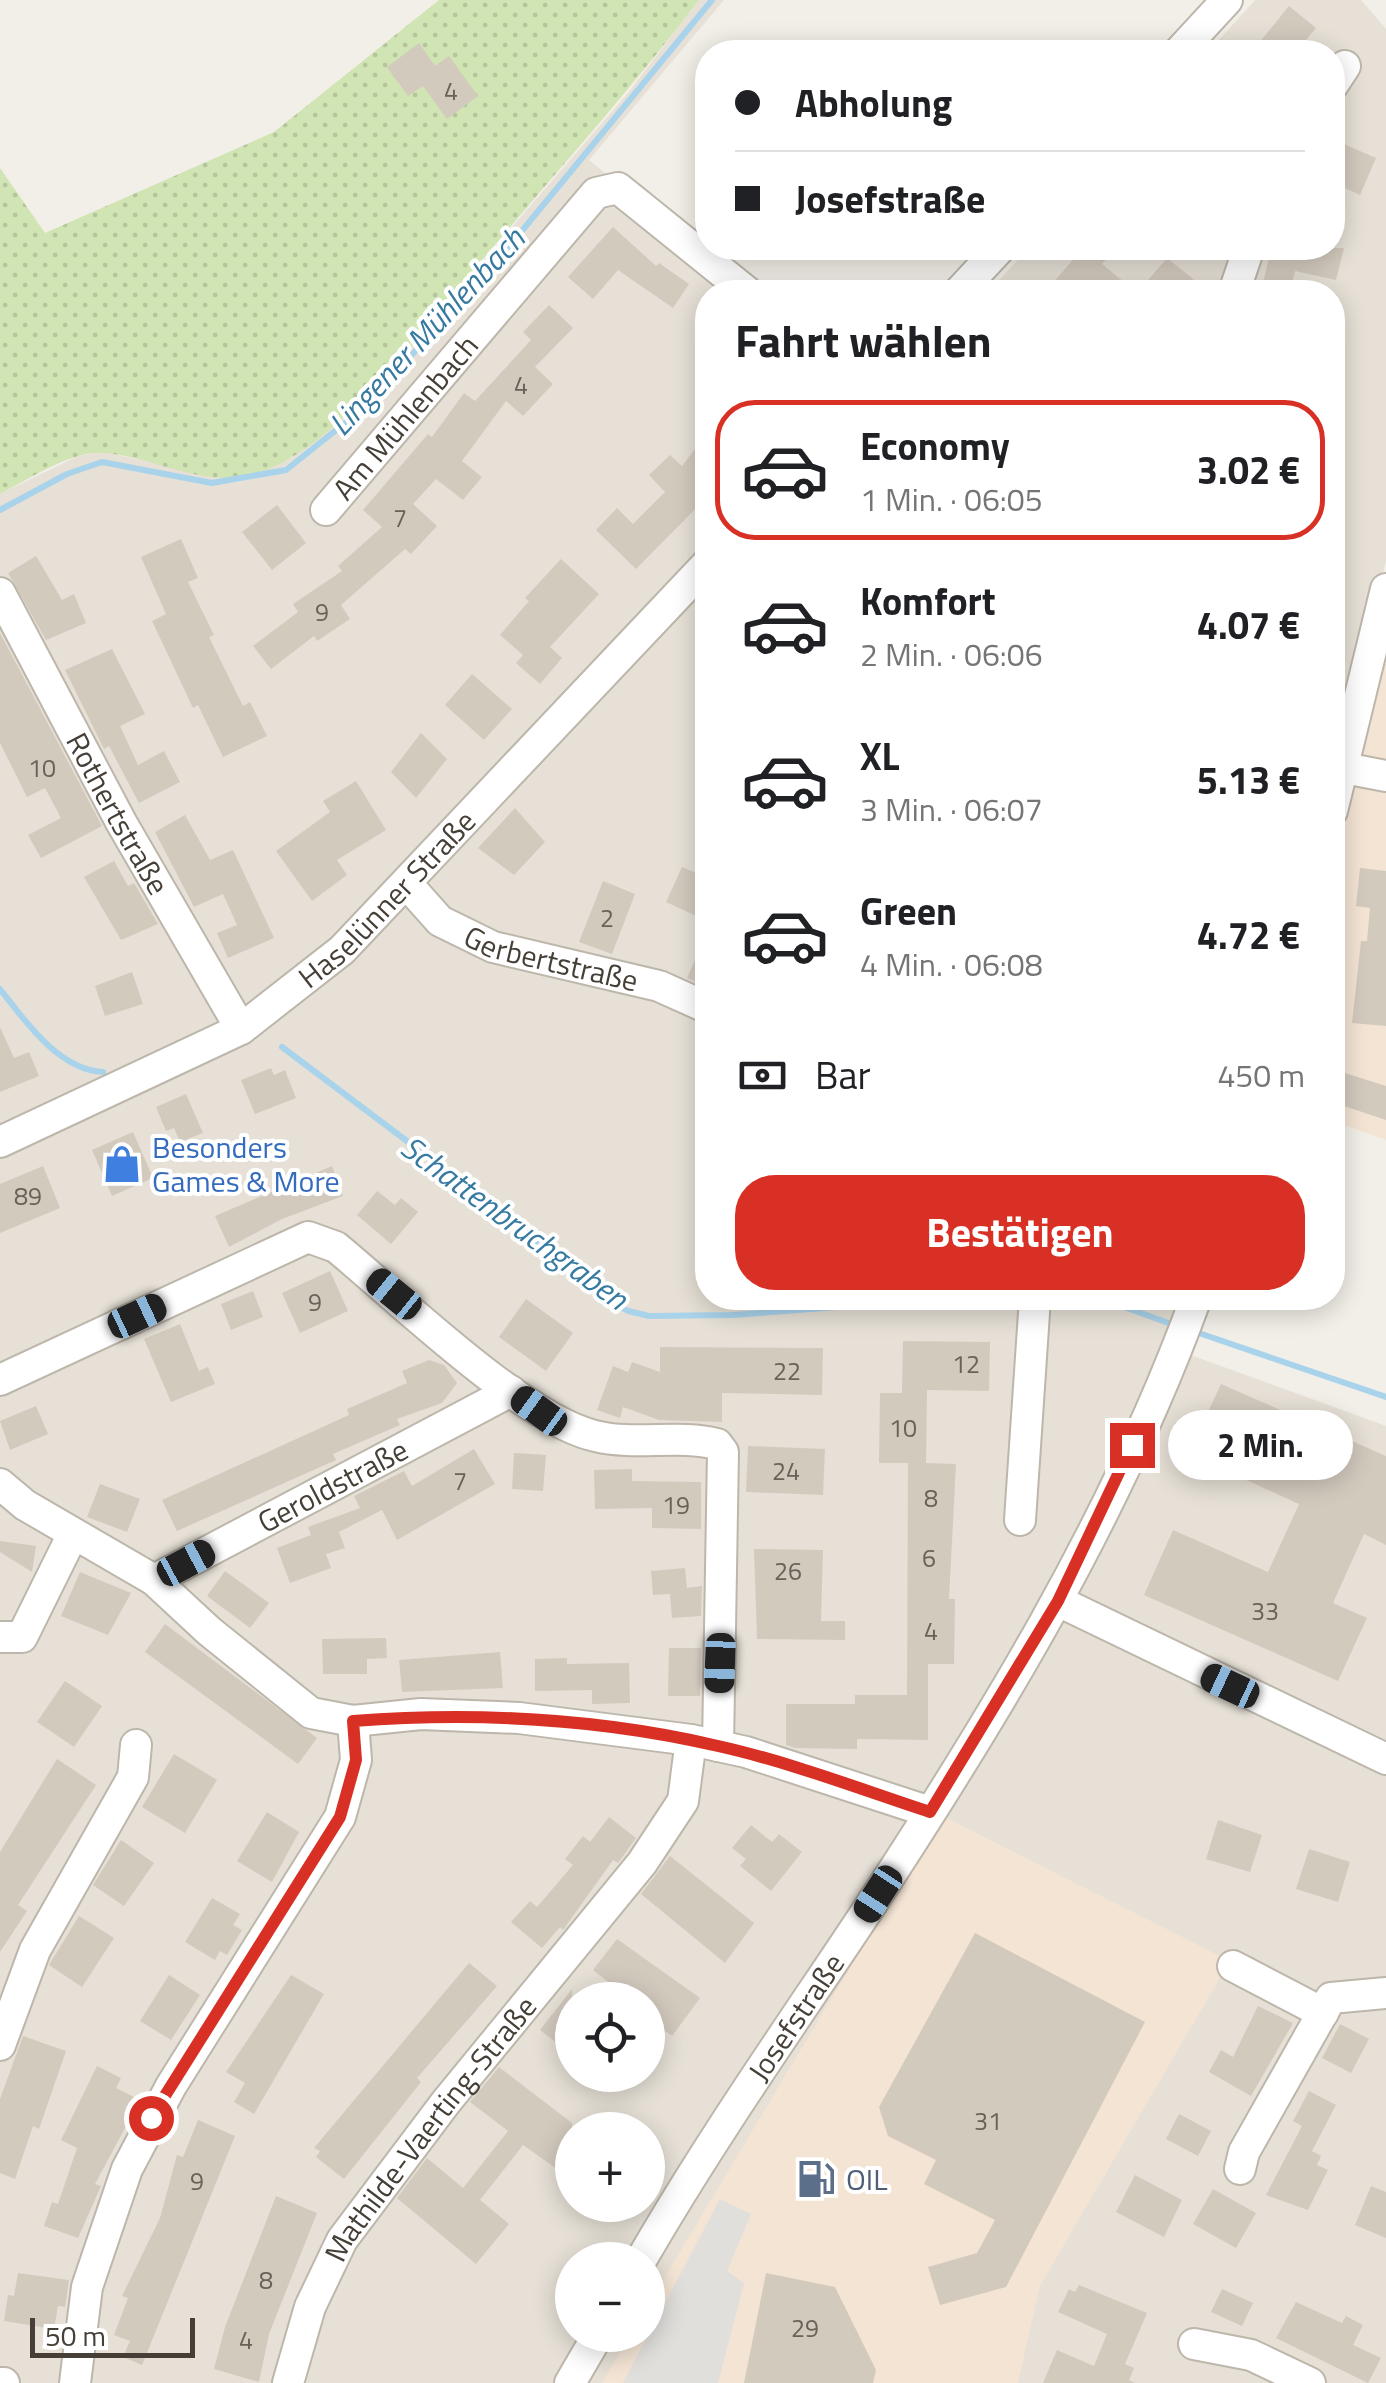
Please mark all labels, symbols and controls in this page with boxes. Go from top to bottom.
house number: 4 [444,72,458,110]
text: Abholung [795,74,952,132]
text: Josefstraße [795,170,985,228]
water label: Lingener Mühlenbach [317,215,536,446]
text: Fahrt wählen [735,306,992,374]
street label: Am Mühlenbach [321,324,489,510]
house number: 4 [514,366,528,404]
text: Economy [860,417,1010,475]
icon: car [740,425,830,515]
text: 3.02 € [1197,441,1300,499]
text: 1 Min. · 06:05 [860,475,1043,523]
house number: 7 [393,499,407,537]
text: Komfort [860,572,996,630]
icon: car [740,580,830,670]
house number: 9 [315,593,329,631]
text: 4.07 € [1197,596,1300,654]
text: 2 Min. · 06:06 [860,630,1043,678]
street label: Rothertstraße [55,724,181,903]
text: XL [860,727,900,785]
icon: car [740,735,830,825]
house number: 10 [28,749,56,787]
text: 5.13 € [1197,751,1300,809]
text: 3 Min. · 06:07 [860,785,1043,833]
street label: Haselünner Straße [288,799,486,999]
text: Green [860,882,957,940]
icon: car [740,890,830,980]
house number: 2 [600,899,614,937]
text: 4.72 € [1197,906,1300,964]
street label: Gerbertstraße [456,913,643,1003]
text: 4 Min. · 06:08 [860,940,1043,988]
text: Bar [815,1046,871,1104]
icon: cash [735,1048,790,1103]
text: 450 m [1217,1051,1305,1099]
water label: Schattenbruchgraben [392,1123,639,1321]
place label: Besonders Games & More [152,1124,340,1204]
shop icon: Besonders Games & More [101,1143,143,1185]
button: Bestätigen [735,1175,1305,1290]
house number: 89 [14,1177,42,1215]
car [361,1263,427,1325]
house number: 9 [308,1283,322,1321]
car [103,1290,171,1342]
house number: 12 [952,1345,980,1383]
house number: 22 [773,1352,801,1390]
car [506,1381,572,1441]
house number: 10 [889,1409,917,1447]
callout: 2 Min. [1167,1410,1352,1480]
text: 2 Min. [1217,1421,1304,1469]
route end [1110,1423,1155,1468]
street label: Geroldstraße [249,1427,416,1544]
house number: 24 [772,1452,800,1490]
house number: 7 [453,1462,467,1500]
house number: 8 [924,1479,938,1517]
house number: 19 [662,1486,690,1524]
car [152,1536,220,1590]
house number: 6 [922,1539,936,1577]
house number: 26 [774,1552,802,1590]
house number: 33 [1251,1592,1279,1630]
house number: 4 [924,1612,938,1650]
car [704,1632,736,1694]
car [1196,1660,1264,1712]
car [849,1861,907,1927]
street label: Josefstraße [736,1944,856,2090]
map controls [555,1982,665,2352]
button: locate [555,1982,665,2092]
street label: Mathilde-Vaerting-Straße [312,1986,547,2269]
route start [129,2096,174,2141]
house number: 31 [974,2102,1002,2140]
button: + [555,2112,665,2222]
place label: OIL [846,2156,888,2202]
fuel station icon: OIL [795,2158,837,2200]
house number: 9 [190,2162,204,2200]
button: − [555,2242,665,2352]
house number: 8 [259,2261,273,2299]
house number: 29 [791,2309,819,2347]
scale bar [30,2313,195,2358]
text: 50 m [45,2314,106,2357]
house number: 4 [239,2321,253,2359]

